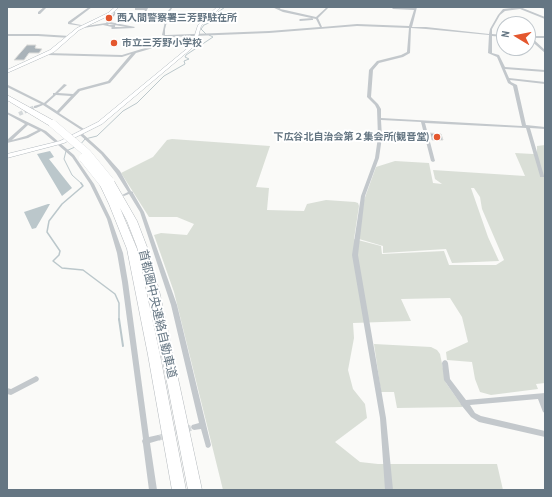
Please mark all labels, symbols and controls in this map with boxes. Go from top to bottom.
place label: 西入間警察署三芳野駐在所 [117,12,237,24]
marker: 西入間警察署三芳野駐在所 [104,13,114,23]
north arrow [496,16,536,56]
text: N [498,30,513,39]
place label: 市立三芳野小学校 [122,37,202,49]
marker: 市立三芳野小学校 [109,38,119,48]
place label: 下広谷北自治会第２集会所(観音堂) [274,131,429,143]
marker: 下広谷北自治会第２集会所(観音堂) [432,132,442,142]
street label: 首都圏中央連絡自動車道 [135,248,179,380]

